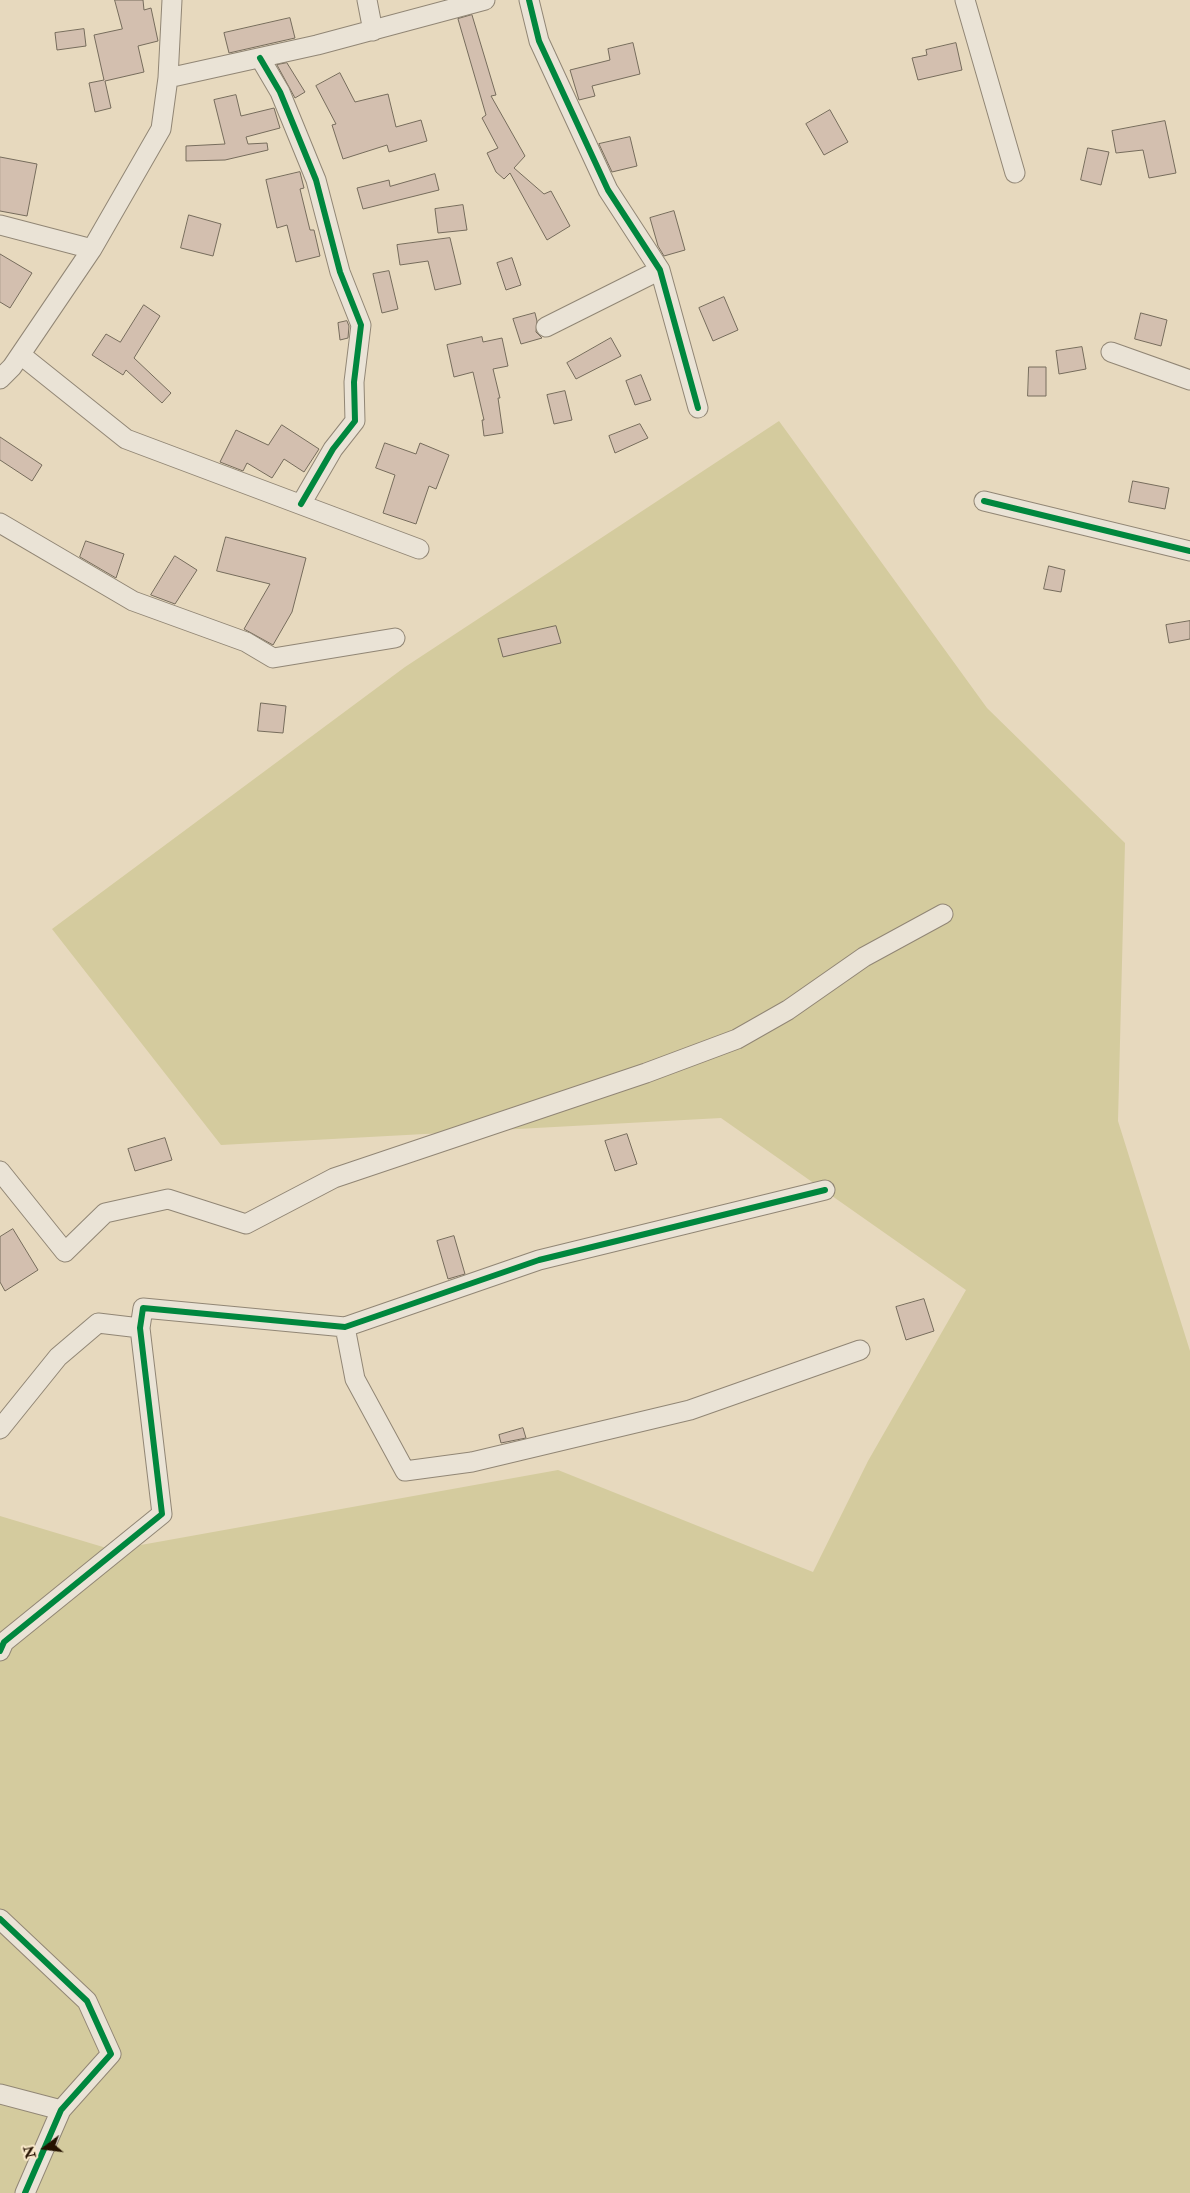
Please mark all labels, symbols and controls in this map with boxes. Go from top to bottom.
north arrow [20,2123,70,2173]
text: N [20,2144,40,2160]

